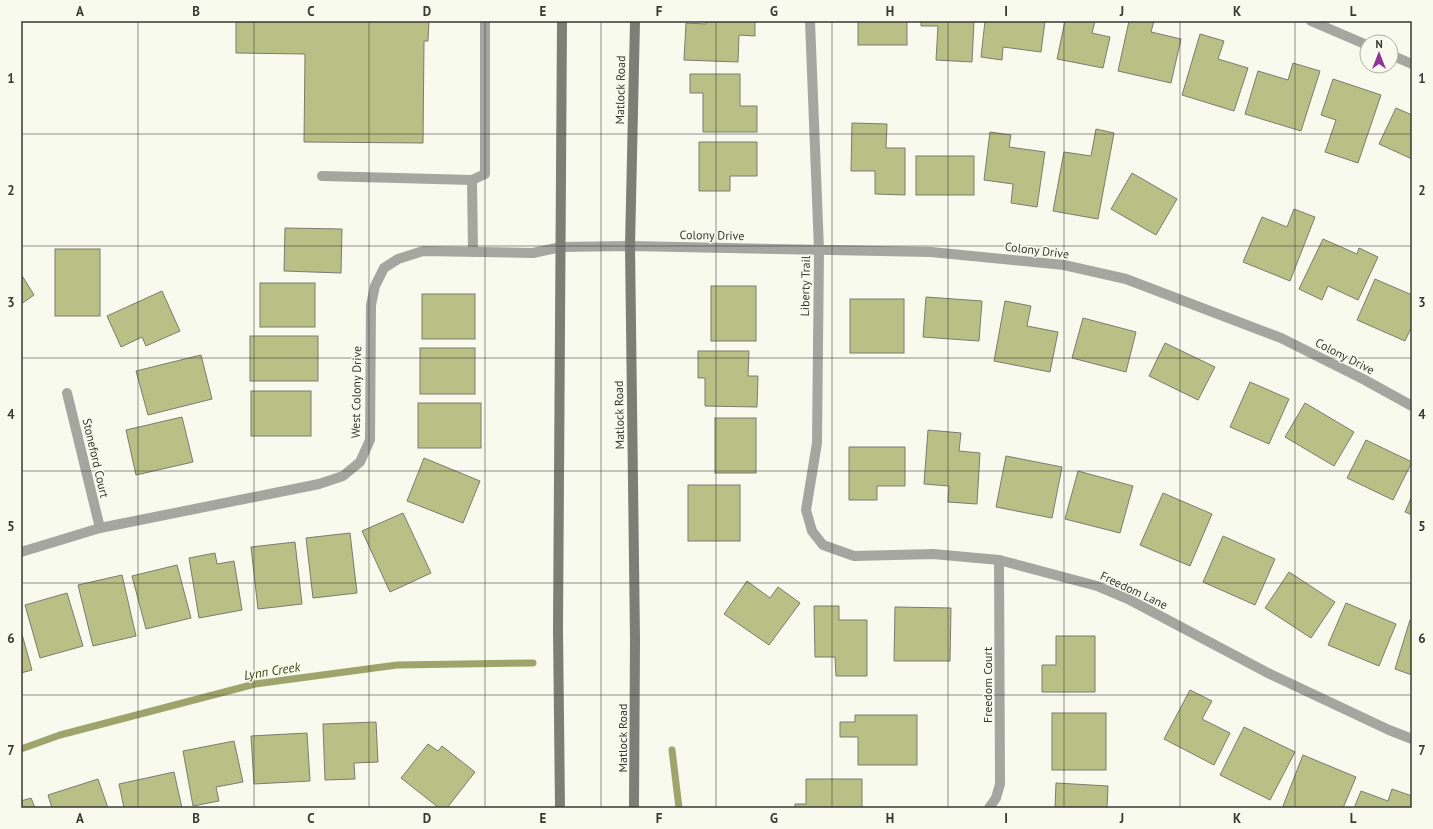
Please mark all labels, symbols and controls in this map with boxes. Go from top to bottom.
text: A [76,3,84,20]
text: B [192,3,200,20]
text: C [307,3,315,20]
text: D [423,3,431,20]
text: E [540,3,547,20]
text: F [656,3,663,20]
text: G [770,3,778,20]
text: H [886,3,894,20]
text: I [1004,3,1008,20]
text: J [1119,3,1124,20]
text: K [1233,3,1241,20]
text: L [1350,3,1357,20]
north arrow [1359,34,1399,74]
text: N [1375,37,1383,51]
street label: Matlock Road [612,55,628,125]
text: 1 [7,70,15,87]
text: 1 [1418,70,1426,87]
text: 2 [7,182,15,199]
text: 2 [1418,182,1426,199]
street label: Colony Drive [680,227,744,243]
street label: Colony Drive [1004,239,1070,261]
street label: Liberty Trail [797,255,813,316]
text: 3 [7,294,15,311]
text: 3 [1418,294,1426,311]
street label: Colony Drive [1313,335,1377,377]
street label: West Colony Drive [348,346,364,438]
street label: Matlock Road [611,380,627,450]
text: 4 [7,406,15,423]
text: 4 [1418,406,1426,423]
street label: Stoneford Court [80,417,112,499]
text: 5 [7,518,15,535]
text: 5 [1418,518,1426,535]
street label: Freedom Lane [1098,568,1170,612]
text: 6 [7,630,15,647]
text: 6 [1418,630,1426,647]
street label: Freedom Court [980,647,995,723]
water label: Lynn Creek [243,658,302,684]
street label: Matlock Road [615,704,630,772]
text: 7 [7,742,15,759]
text: 7 [1418,742,1426,759]
text: A [76,810,84,827]
text: B [192,810,200,827]
text: C [307,810,315,827]
text: D [423,810,431,827]
text: E [540,810,547,827]
text: F [656,810,663,827]
text: G [770,810,778,827]
text: H [886,810,894,827]
text: I [1004,810,1008,827]
text: J [1119,810,1124,827]
text: K [1233,810,1241,827]
text: L [1350,810,1357,827]

